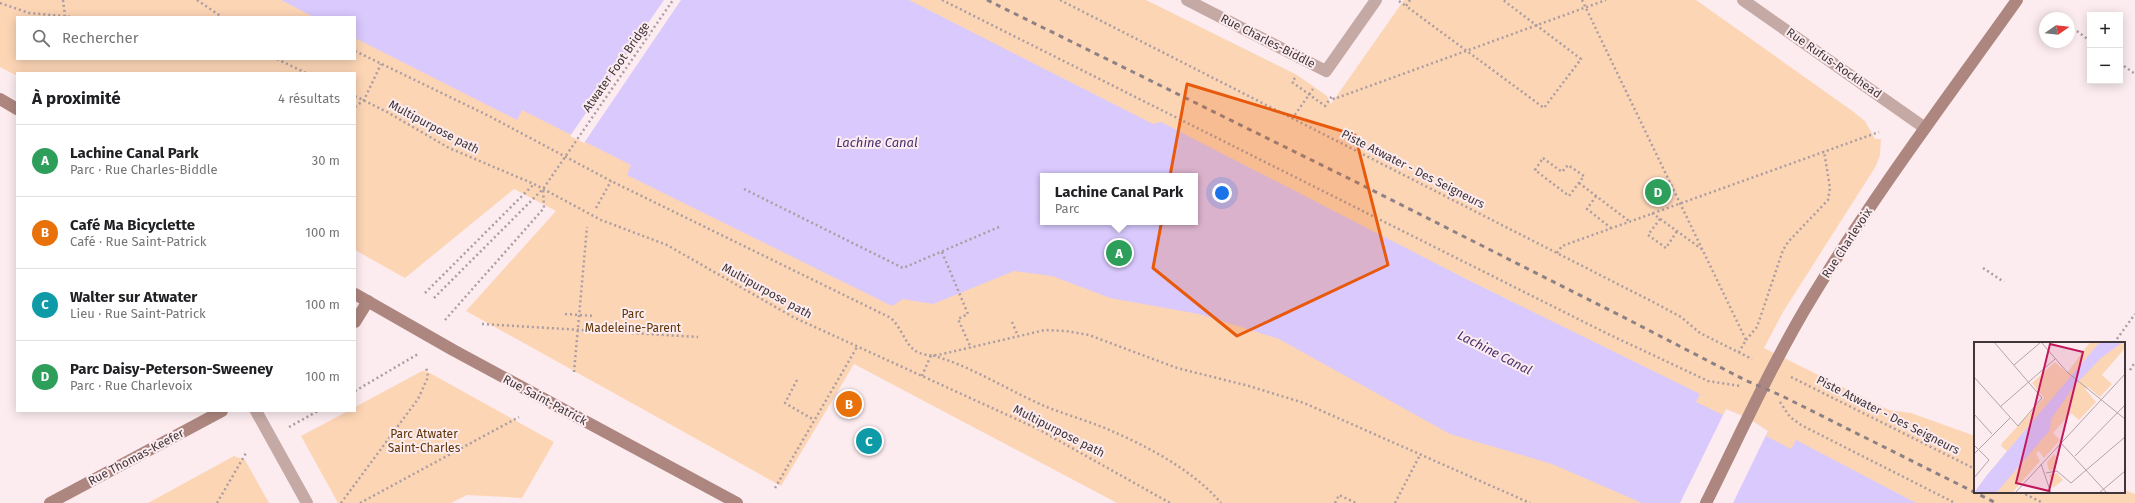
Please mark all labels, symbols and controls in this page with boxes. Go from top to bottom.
street label: Rue Charles-Biddle [1218,11,1318,71]
north arrow [2039,12,2075,48]
map controls [2087,12,2123,84]
button: + [2087,12,2123,48]
search box [16,16,356,60]
street label: Atwater Foot Bridge [580,19,652,115]
street label: Rue Rufus-Rockhead [1784,25,1884,101]
icon: search [30,27,52,49]
text: Rechercher [62,29,138,47]
button: − [2087,48,2123,84]
text: À proximité [32,88,121,109]
text: 4 résultats [278,91,340,106]
street label: Multipurpose path [386,97,482,157]
street label: Piste Atwater - Des Seigneurs [1339,127,1487,211]
water label: Lachine Canal [836,135,918,150]
text: Lachine Canal Park [70,144,199,162]
text: A [41,153,49,168]
text: 30 m [312,153,340,168]
text: Parc · Rue Charles-Biddle [70,162,218,177]
popup [1040,173,1198,225]
pin: D [1645,177,1671,207]
text: Lachine Canal Park [1055,183,1183,201]
your location [1212,183,1232,203]
text: Parc [1055,201,1080,216]
street label: Rue Charlevoix [1819,205,1875,281]
text: Café Ma Bicyclette [70,216,195,234]
text: B [41,225,49,240]
text: 100 m [305,225,340,240]
text: Café · Rue Saint-Patrick [70,234,207,249]
pin: A [1106,238,1132,268]
street label: Multipurpose path [720,260,814,322]
text: Walter sur Atwater [70,288,197,306]
text: C [41,297,49,312]
text: 100 m [305,297,340,312]
text: Lieu · Rue Saint-Patrick [70,306,206,321]
park label: Parc Madeleine-Parent [585,307,682,335]
water label: Lachine Canal [1455,327,1535,378]
inset map [1974,342,2125,493]
text: Parc Daisy-Peterson-Sweeney [70,360,273,378]
text: D [41,369,49,384]
text: 100 m [305,369,340,384]
street label: Rue Saint-Patrick [501,372,590,428]
street label: Piste Atwater - Des Seigneurs [1814,373,1962,457]
text: Parc · Rue Charlevoix [70,378,192,393]
pin: B [836,389,862,419]
street label: Multipurpose path [1011,402,1107,460]
street label: Rue Thomas-Keefer [86,426,187,488]
pin: C [856,426,882,456]
park label: Parc Atwater Saint-Charles [388,427,461,455]

